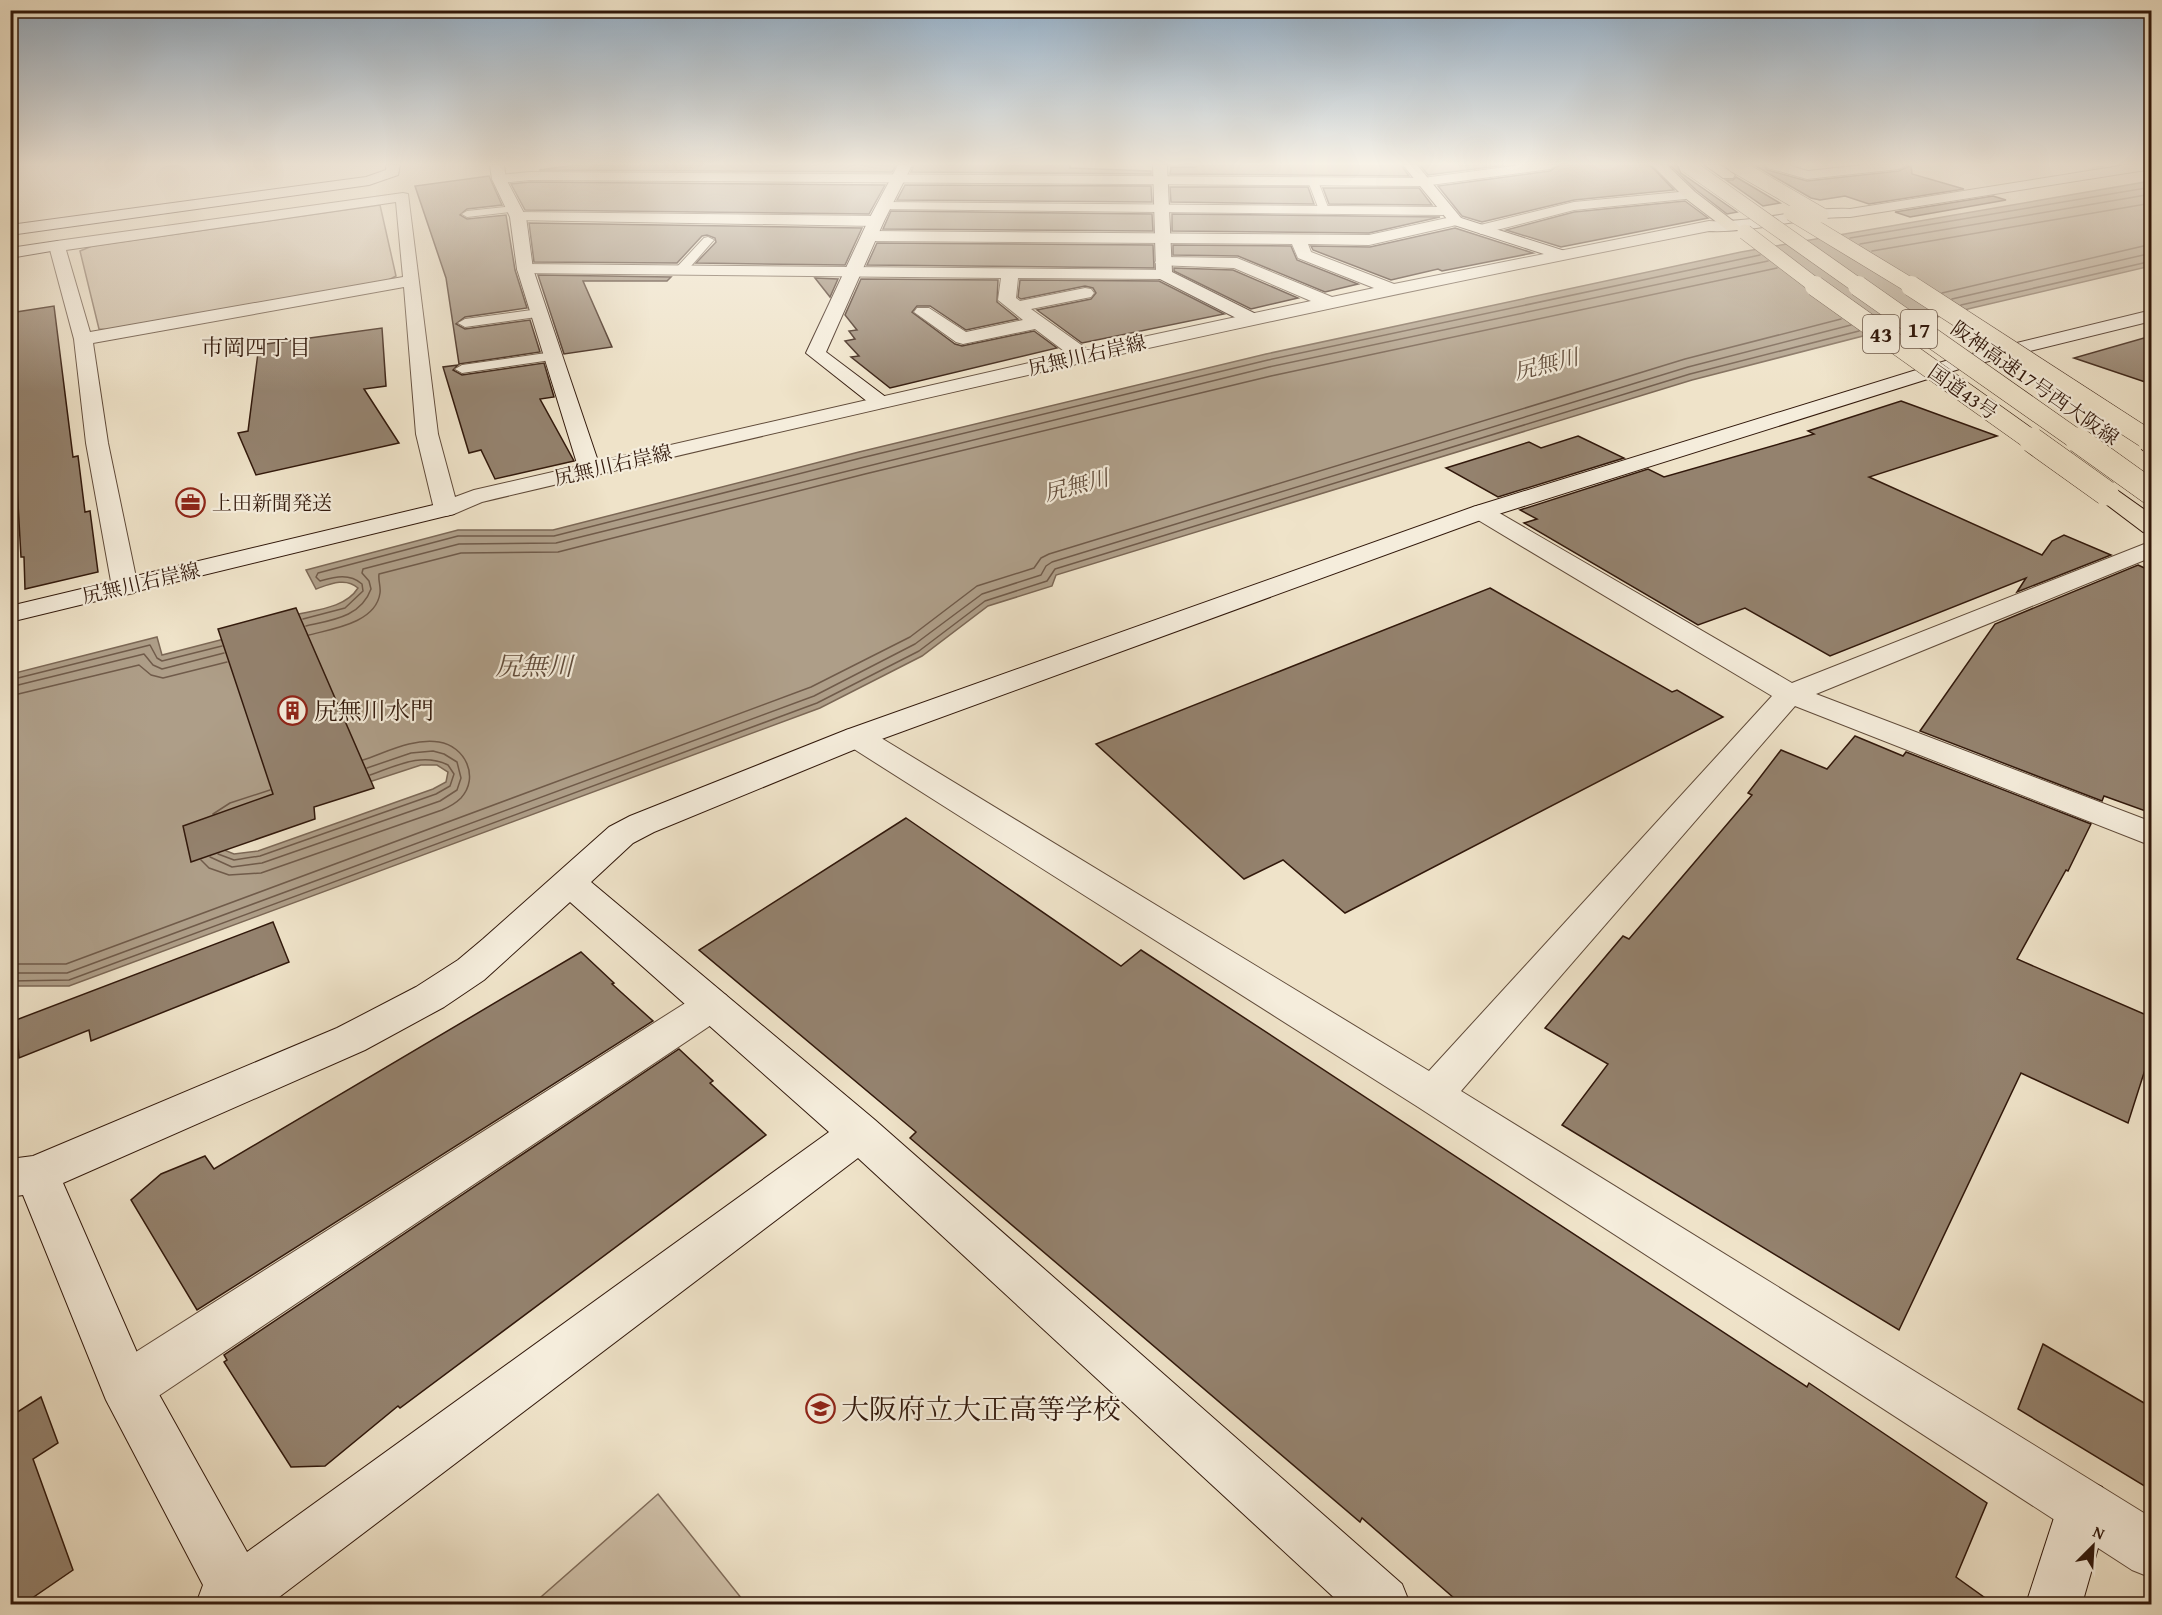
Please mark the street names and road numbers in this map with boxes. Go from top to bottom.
road number: 17 [1901,310,1937,348]
street label: 阪神高速17号西大阪線 [1945,314,2125,452]
road number: 43 [1863,315,1899,353]
street label: 尻無川右岸線 [1025,327,1149,382]
street label: 国道43号 [1923,357,2004,426]
street label: 尻無川右岸線 [551,437,675,492]
street label: 尻無川右岸線 [79,555,203,610]

